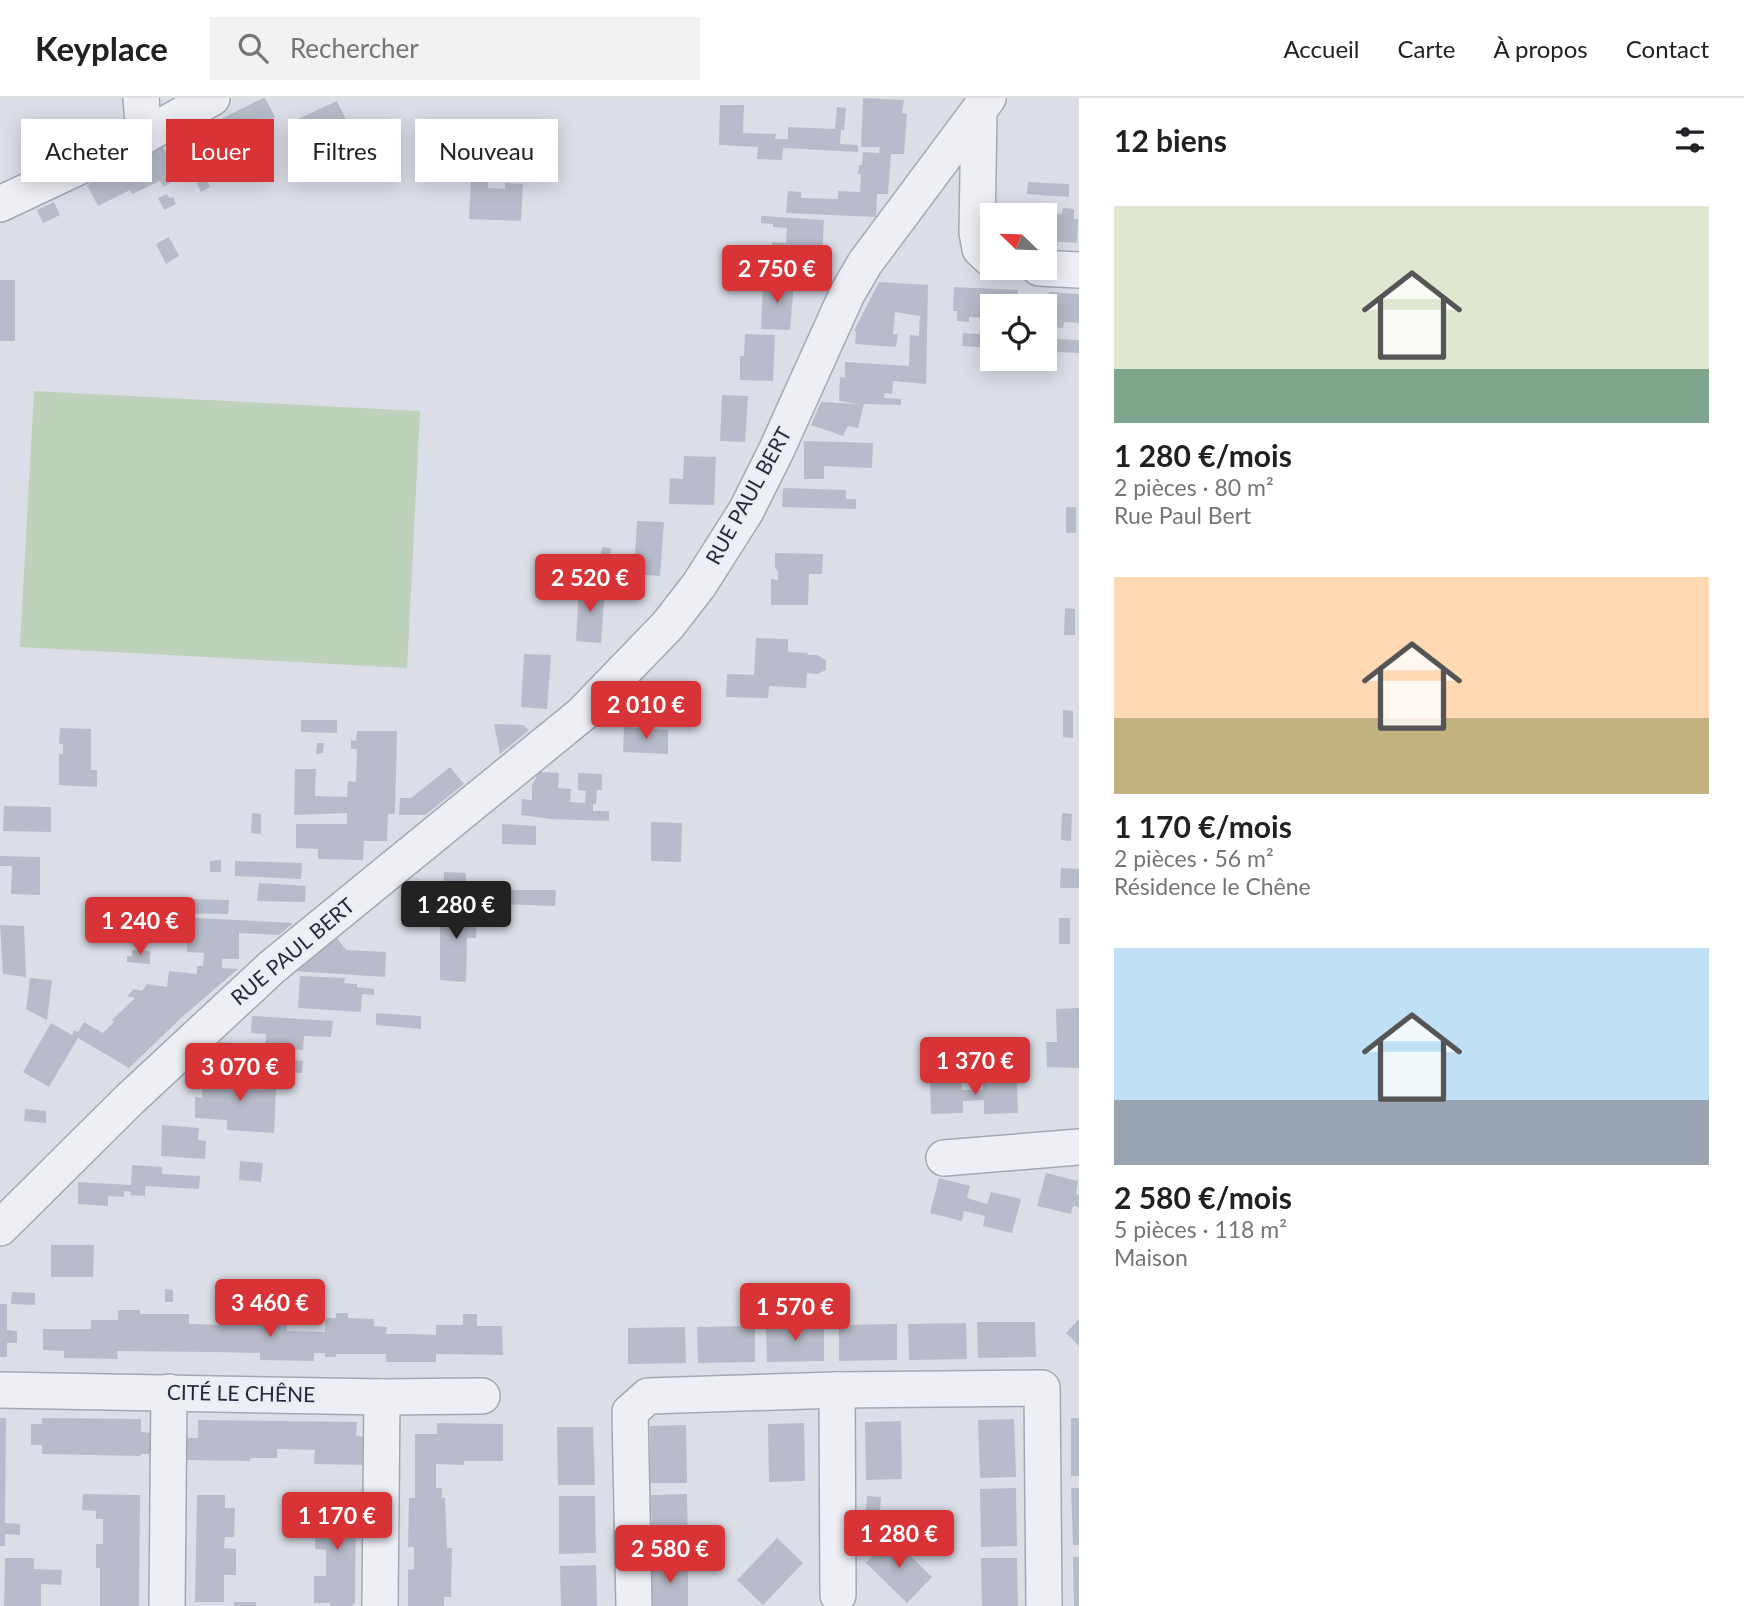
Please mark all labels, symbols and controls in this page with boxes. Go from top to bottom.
search box [210,17,700,80]
text: Keyplace [35,28,168,68]
icon: search [234,29,272,67]
text: Rechercher [290,32,419,64]
text: Accueil [1283,34,1359,63]
text: Carte [1397,34,1455,63]
text: À propos [1493,34,1588,63]
text: Contact [1626,34,1709,63]
chip: Acheter [21,119,152,182]
chip: Louer [166,119,274,182]
chip: Filtres [288,119,401,182]
chip: Nouveau [415,119,558,182]
icon: filters [1671,121,1709,159]
text: 12 biens [1114,122,1227,158]
north arrow [980,203,1057,280]
map controls [980,203,1057,371]
pin: 2 750 € [712,246,842,305]
icon: home [1349,252,1475,378]
text: 2 750 € [738,254,816,282]
button: locate [980,294,1057,371]
street label: RUE PAUL BERT [700,422,796,568]
text: 1 280 €/mois [1114,437,1292,473]
text: 2 pièces · 80 m² [1114,473,1274,501]
text: Rue Paul Bert [1114,501,1251,529]
pin: 2 520 € [525,554,655,614]
text: 2 520 € [551,563,629,591]
icon: home [1349,623,1475,749]
pin: 2 010 € [581,682,711,741]
text: 2 010 € [607,690,685,718]
text: 1 170 €/mois [1114,808,1292,844]
text: 2 pièces · 56 m² [1114,844,1274,872]
text: Résidence le Chêne [1114,872,1311,900]
pin: 1 280 € [391,882,521,941]
text: 1 280 € [417,890,495,918]
street label: RUE PAUL BERT [225,892,359,1010]
pin: 1 240 € [75,898,205,957]
text: 1 240 € [101,906,179,934]
icon: home [1349,994,1475,1120]
pin: 1 370 € [910,1038,1040,1097]
pin: 3 070 € [175,1044,305,1103]
text: 1 370 € [936,1046,1014,1074]
text: 3 070 € [201,1052,279,1080]
text: 2 580 €/mois [1114,1179,1292,1215]
text: 5 pièces · 118 m² [1114,1215,1287,1243]
text: Maison [1114,1243,1188,1271]
pin: 3 460 € [205,1280,335,1339]
pin: 1 570 € [730,1284,860,1343]
text: 3 460 € [231,1288,309,1316]
text: 1 570 € [756,1292,834,1320]
street label: CITÉ LE CHÊNE [167,1379,315,1406]
pin: 1 170 € [272,1492,402,1552]
text: 1 170 € [298,1501,376,1529]
pin: 1 280 € [834,1510,964,1570]
text: 1 280 € [860,1519,938,1547]
pin: 2 580 € [605,1526,735,1585]
text: 2 580 € [631,1534,709,1562]

